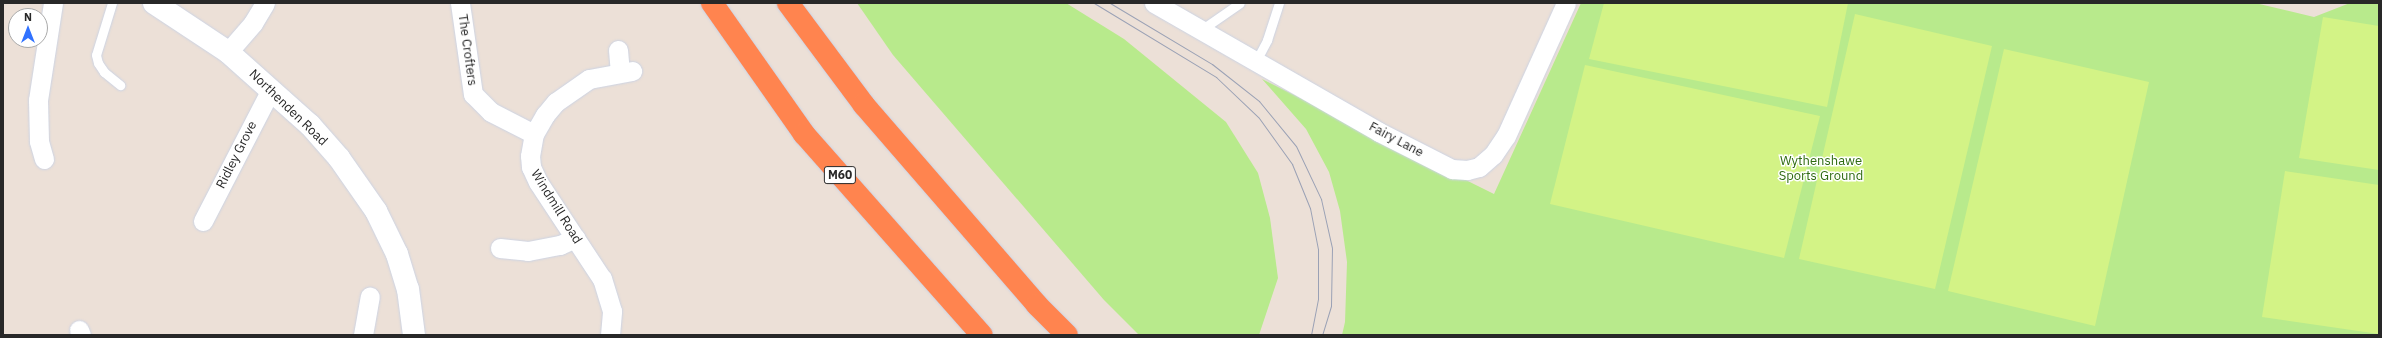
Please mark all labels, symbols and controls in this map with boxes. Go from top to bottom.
north arrow [8,8,48,48]
text: N [24,10,32,24]
street label: The Crofters [454,13,480,87]
street label: Northenden Road [246,67,330,149]
street label: Ridley Grove [213,119,261,191]
street label: Fairy Lane [1366,119,1426,161]
park label: Wythenshawe Sports Ground [1779,154,1863,185]
road number: M60 [823,165,857,185]
street label: Windmill Road [527,167,585,247]

